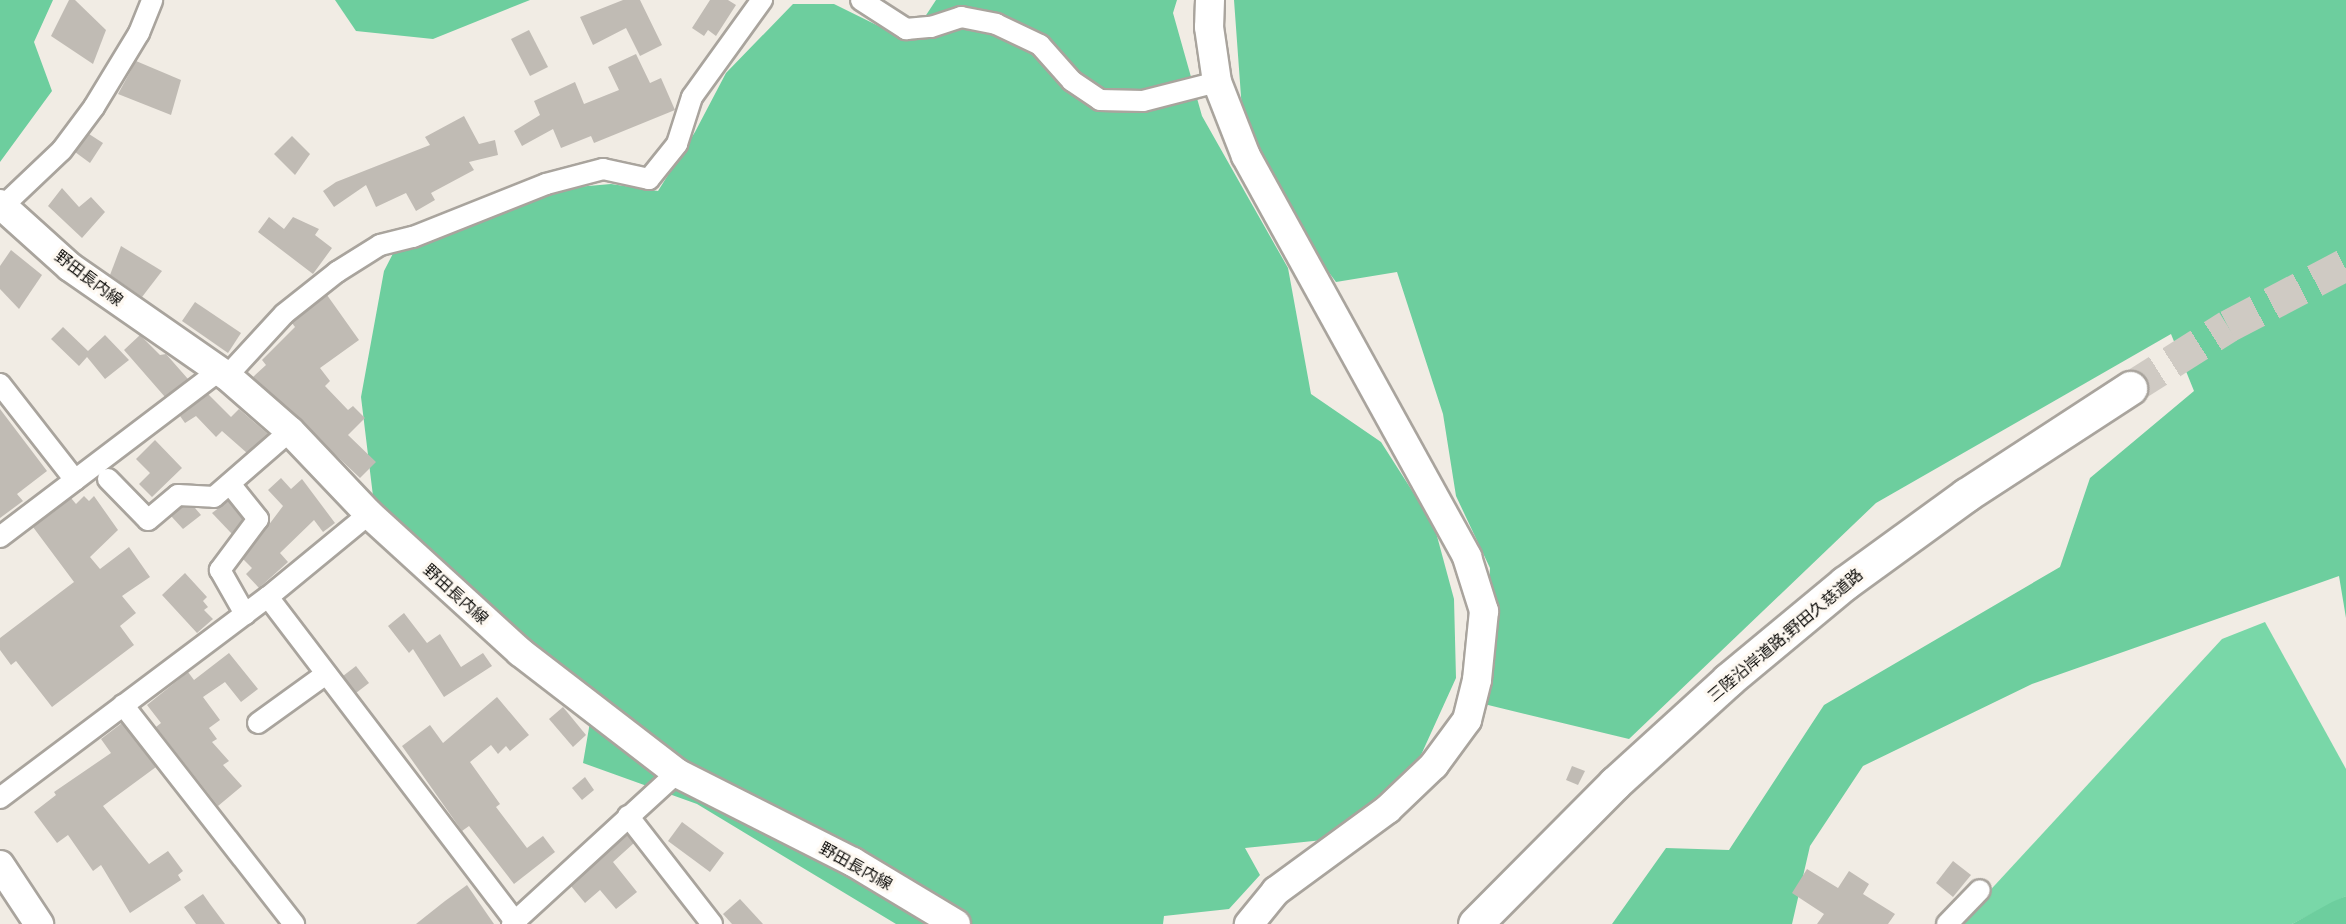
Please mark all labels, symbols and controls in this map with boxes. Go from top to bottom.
street label: 野田長内線 [51,246,127,310]
street label: 野田長内線 [420,560,492,628]
street label: 三陸沿岸道路;野田久慈道路 [1704,564,1866,706]
street label: 野田長内線 [816,838,896,894]

